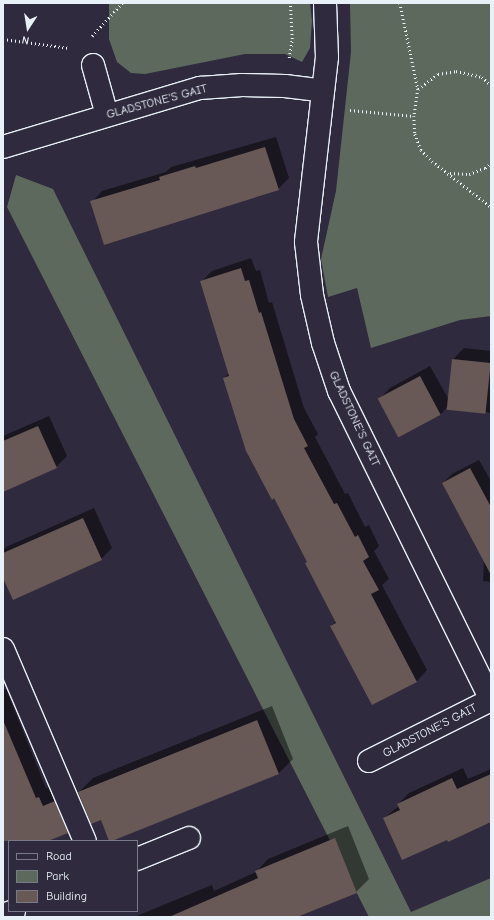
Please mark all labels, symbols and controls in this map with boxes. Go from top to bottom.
north arrow [8,8,48,48]
text: N [21,33,30,47]
street label: GLADSTONE'S GAIT [105,82,209,122]
street label: GLADSTONE'S GAIT [326,369,382,469]
street label: GLADSTONE'S GAIT [381,701,479,761]
legend [8,840,138,912]
text: Road [46,849,72,863]
text: Park [46,869,69,883]
text: Building [46,889,87,903]

